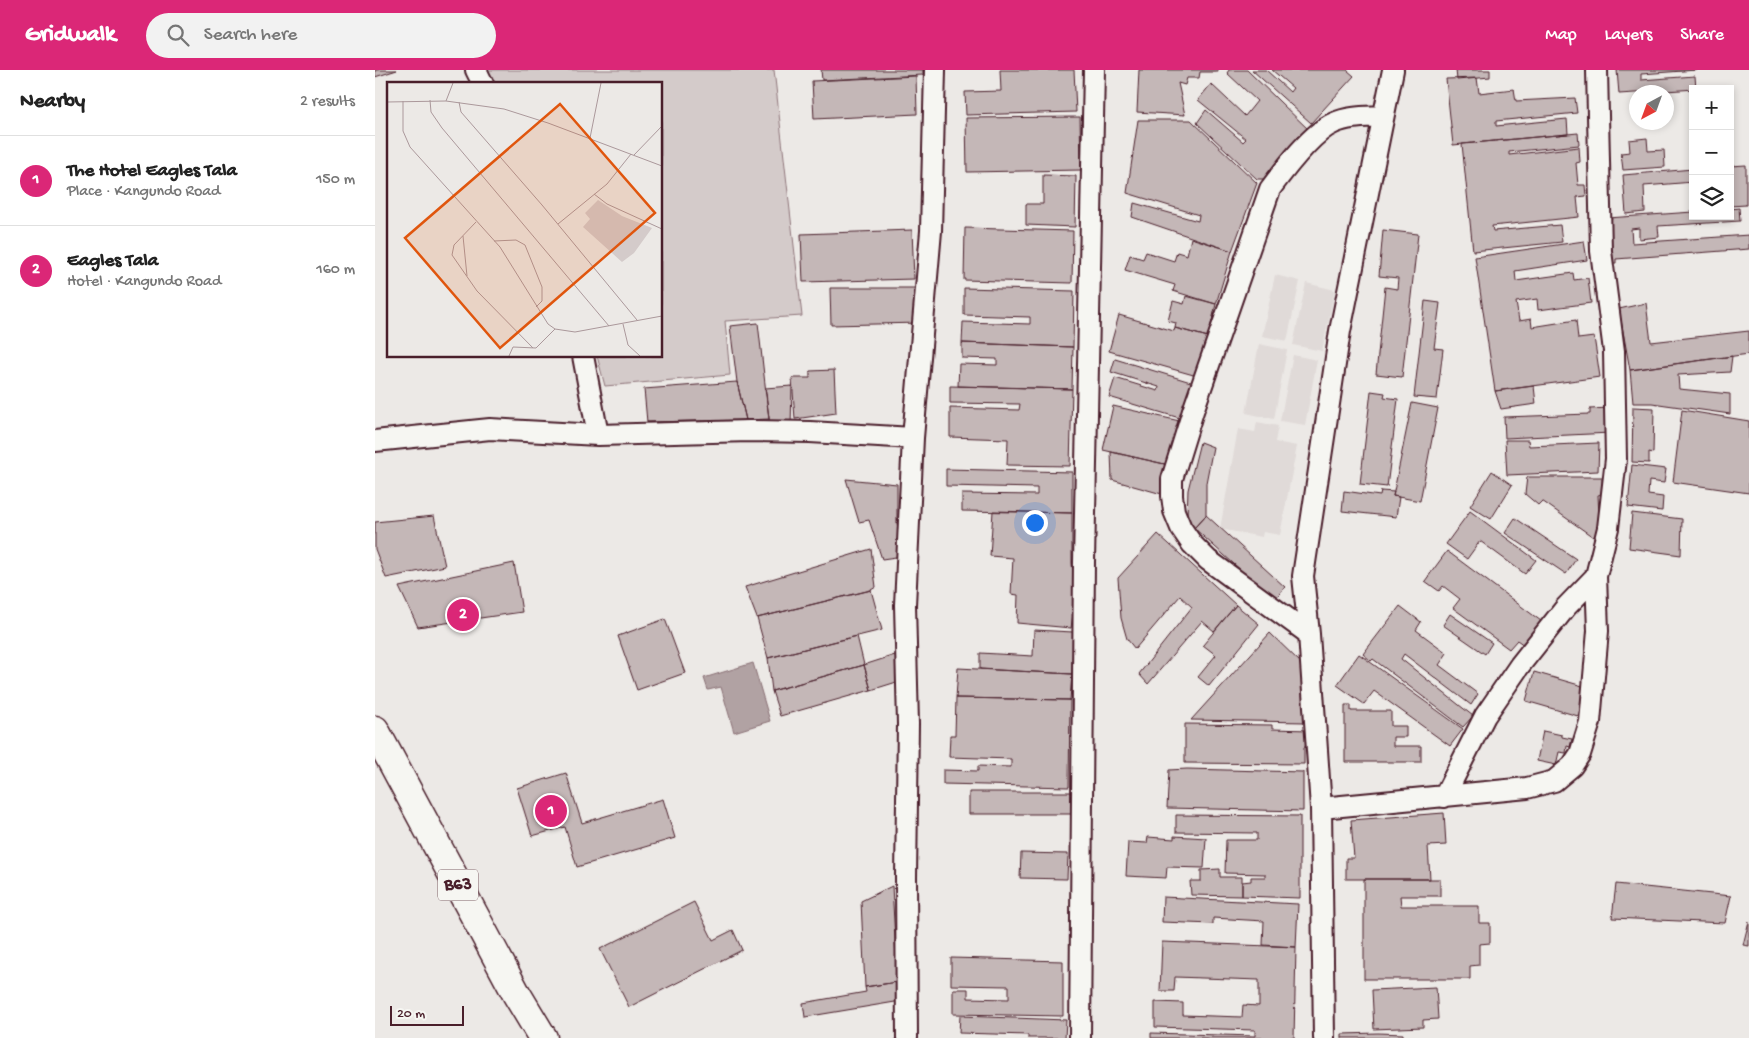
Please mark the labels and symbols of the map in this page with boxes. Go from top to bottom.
inset map [387,82,663,358]
north arrow [1629,85,1674,130]
your location [1022,510,1048,536]
pin: 2 [447,596,479,634]
pin: 1 [535,792,567,830]
road number: B63 [438,870,478,900]
scale bar [390,1003,464,1026]

